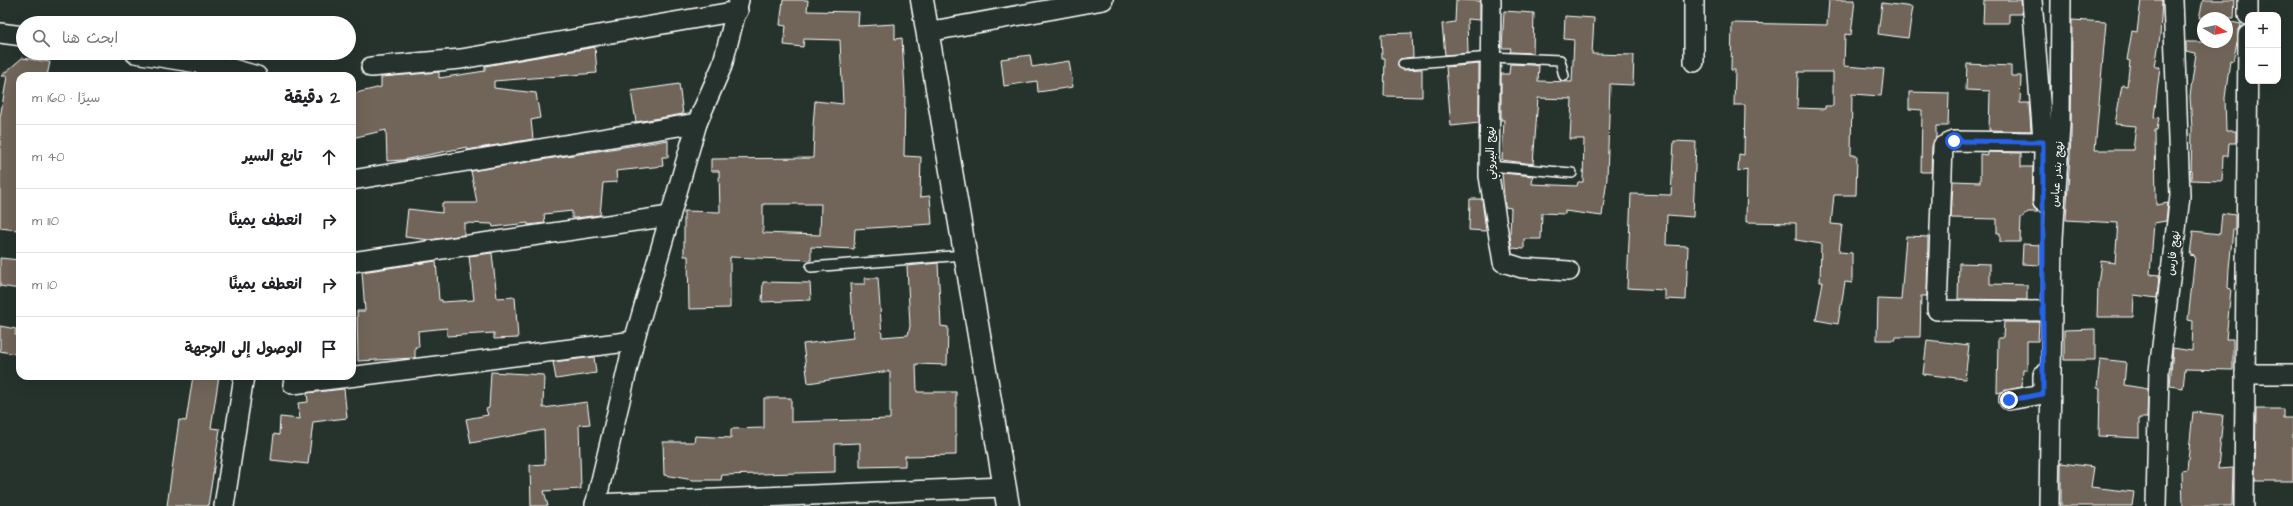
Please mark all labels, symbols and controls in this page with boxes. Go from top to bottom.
north arrow [2197,12,2233,48]
map controls [2245,12,2281,84]
button: + [2245,12,2281,48]
search box [16,16,356,60]
icon: search [30,27,52,49]
text: ابحث هنا [62,28,118,49]
button: − [2245,48,2281,84]
text: 2 دقيقة [284,86,340,110]
text: سيرًا · 160 m [32,89,100,107]
street label: نهج البيروني [1483,126,1501,180]
route start [1945,132,1963,150]
street label: نهج بندر عباس [2047,141,2067,207]
text: تابع السير [243,146,302,167]
icon: ahead [318,146,340,168]
text: 40 m [32,148,64,166]
text: انعطف يمينًا [229,210,302,231]
icon: right [318,210,340,232]
text: 110 m [32,212,59,230]
street label: نهج فارس [2163,230,2183,276]
text: انعطف يمينًا [229,274,302,295]
icon: right [318,274,340,296]
text: 10 m [32,276,57,294]
text: الوصول إلى الوجهة [185,338,302,359]
icon: arrive [318,338,340,360]
route end [2000,391,2018,409]

